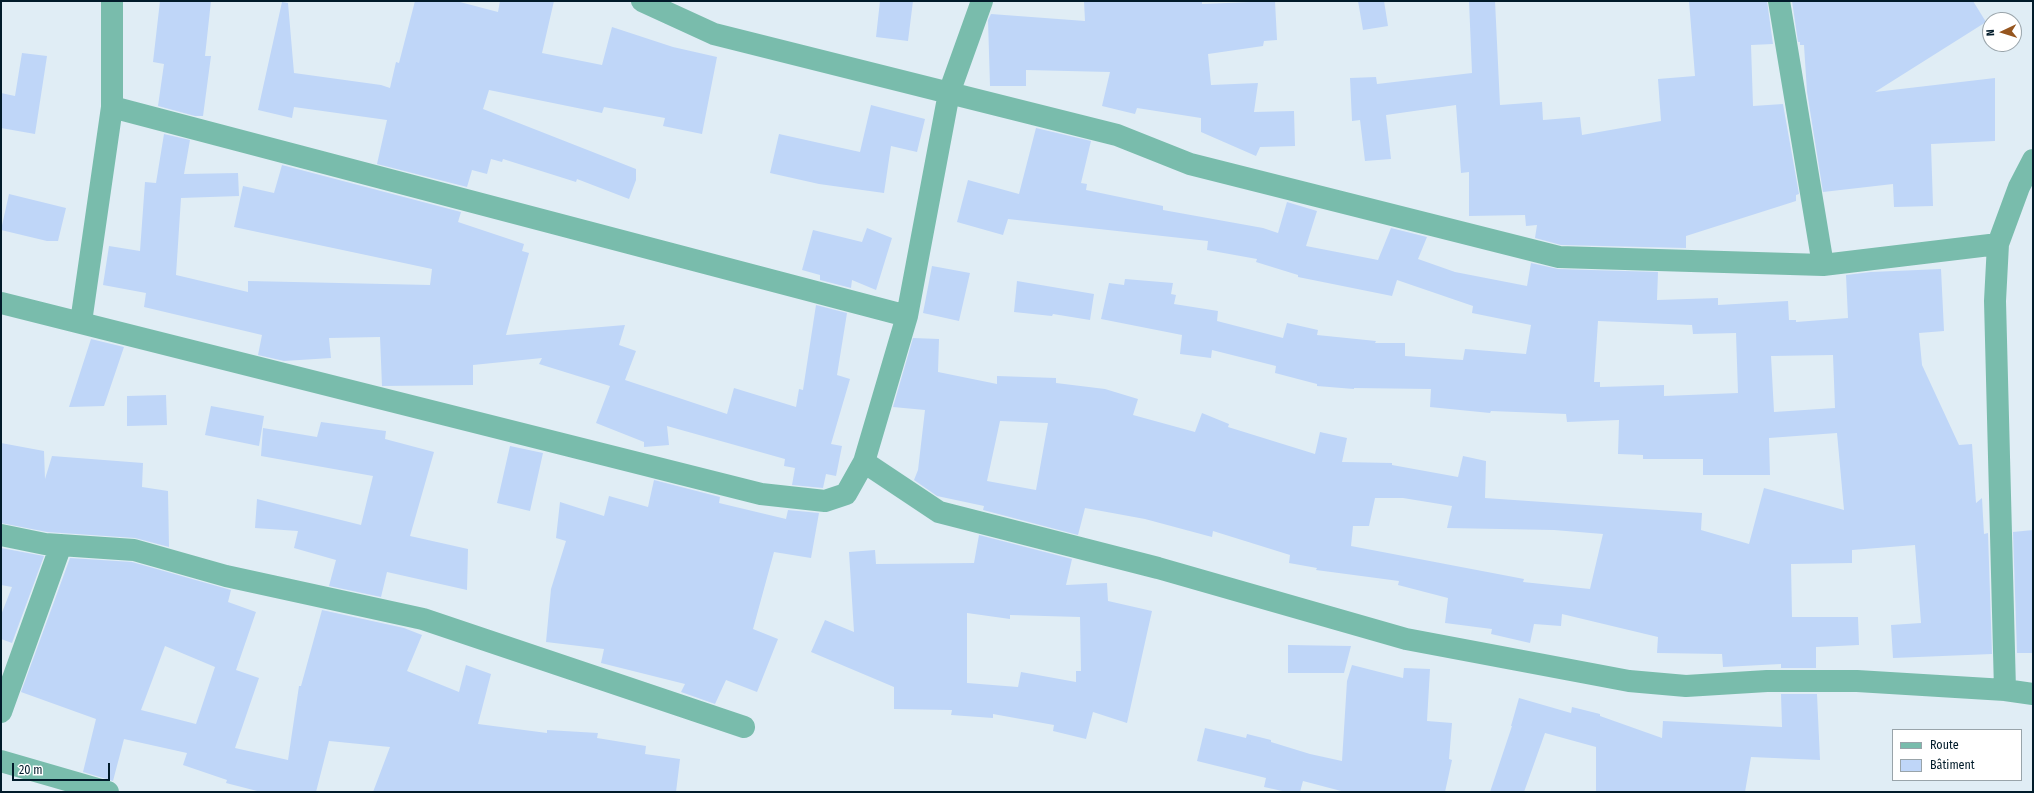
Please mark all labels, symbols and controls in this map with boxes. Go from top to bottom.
north arrow [1982,12,2022,52]
text: N [1984,29,1997,37]
legend [1892,729,2022,781]
text: Route [1930,738,1959,752]
scale bar [14,755,112,781]
text: Bâtiment [1930,758,1975,772]
text: 20 m [19,763,43,777]

